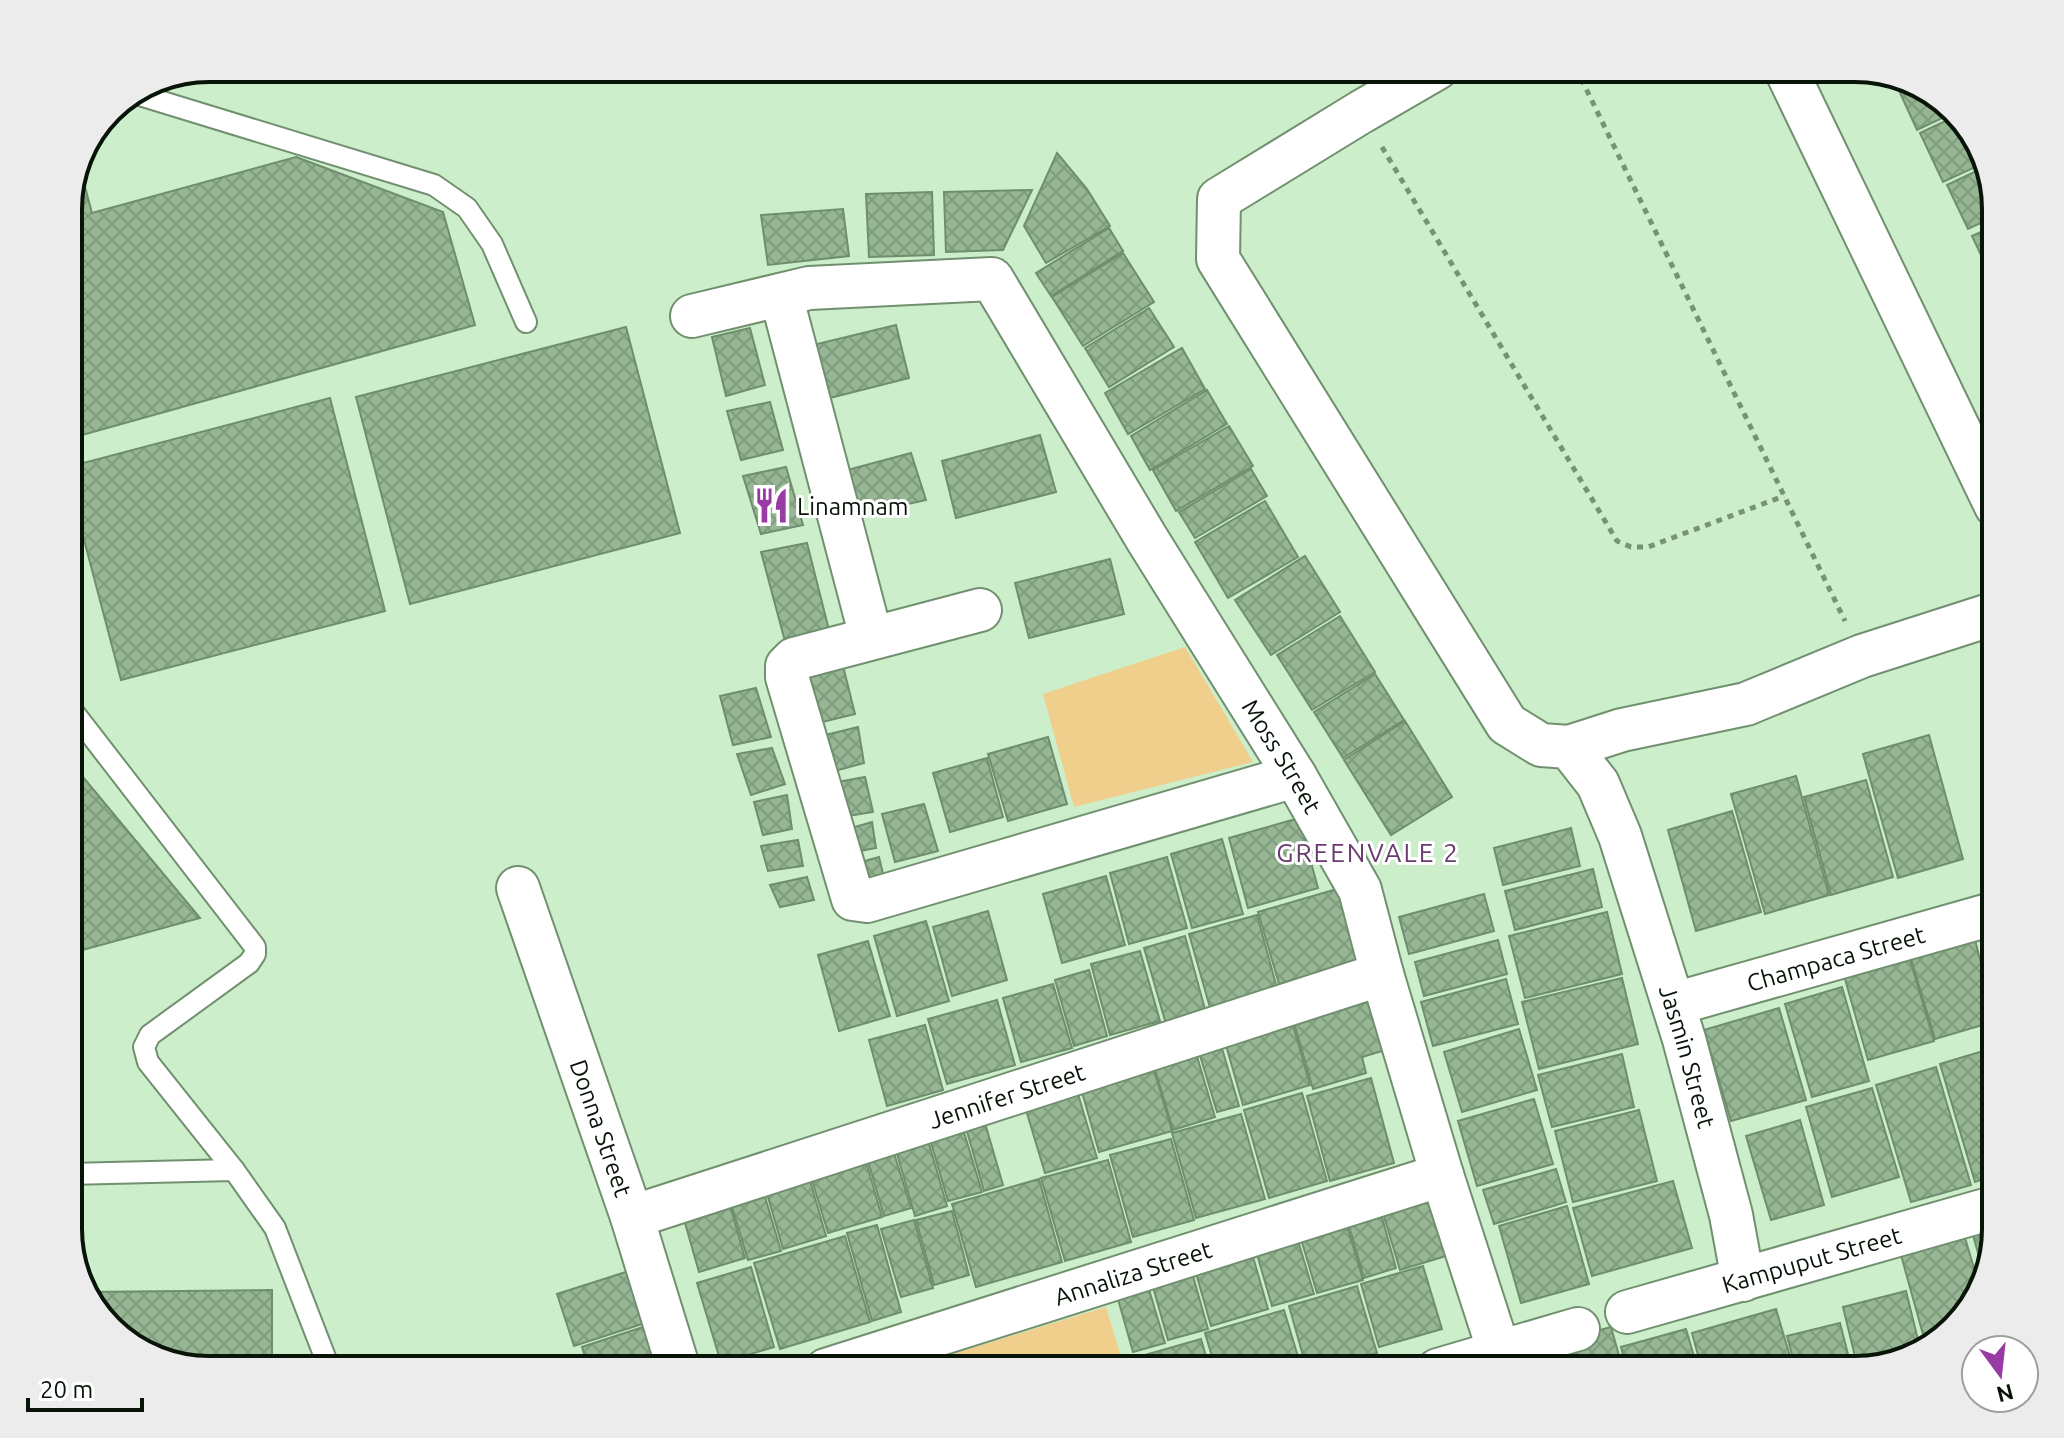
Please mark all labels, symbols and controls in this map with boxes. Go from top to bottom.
restaurant icon: Linamnam [752,487,790,525]
place label: Linamnam [797,493,909,520]
street label: Moss Street [1237,694,1327,818]
district label: GREENVALE 2 [1276,838,1460,867]
street label: Champaca Street [1744,920,1928,996]
street label: Jasmin Street [1654,982,1721,1131]
street label: Donna Street [565,1056,638,1201]
street label: Jennifer Street [925,1058,1089,1133]
street label: Kampuput Street [1719,1221,1905,1298]
street label: Annaliza Street [1051,1235,1215,1310]
north arrow [1960,1334,2040,1414]
scale bar [28,1362,142,1412]
text: 20 m [40,1376,93,1403]
text: N [1994,1380,2016,1408]

